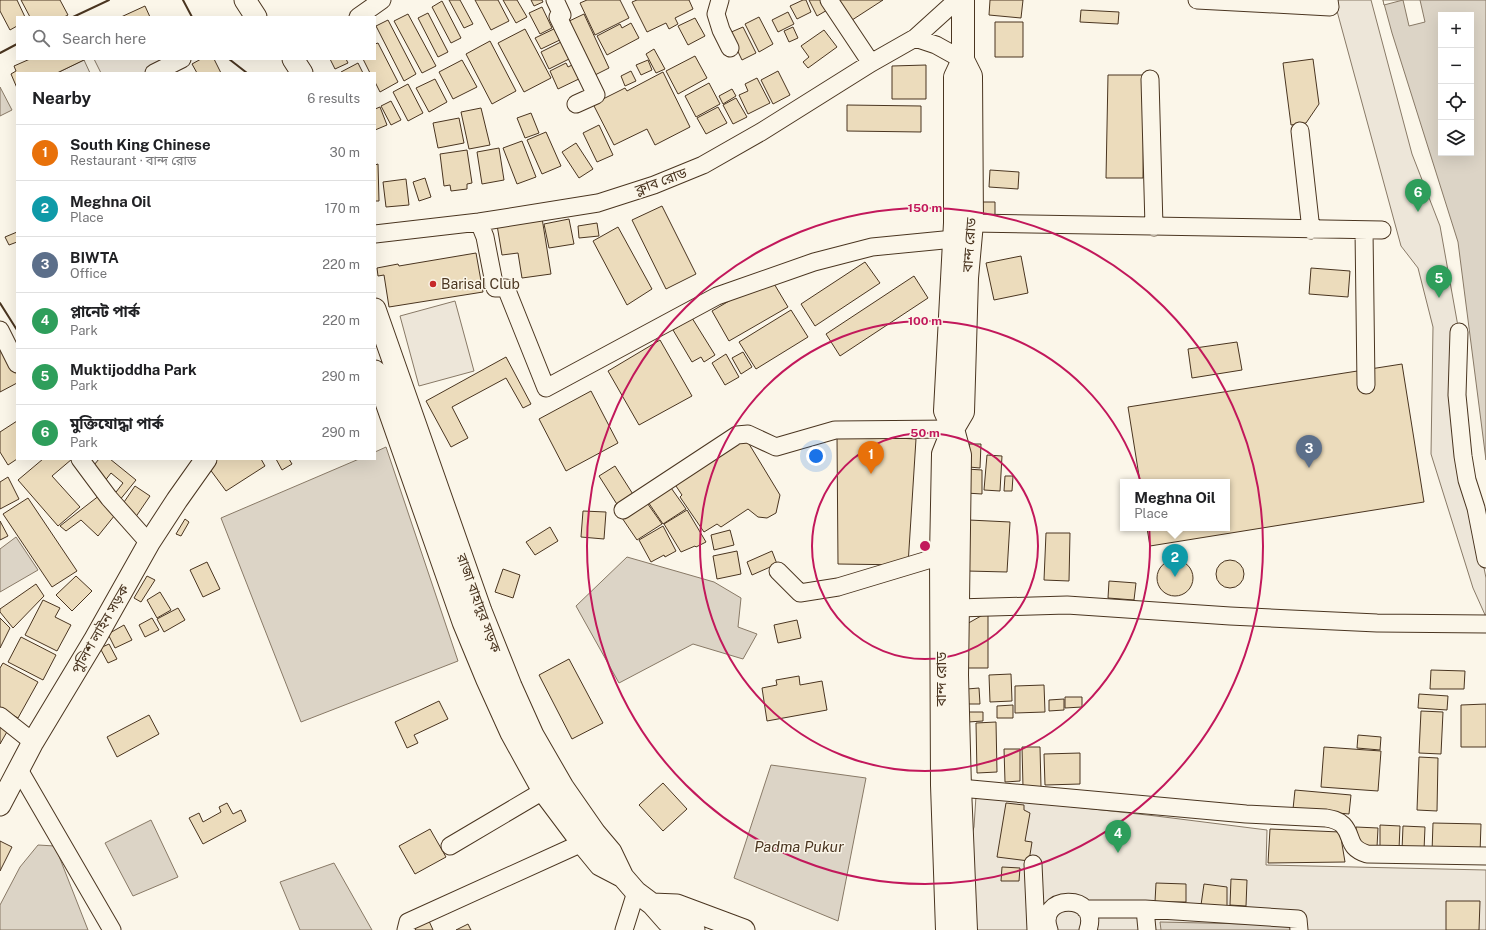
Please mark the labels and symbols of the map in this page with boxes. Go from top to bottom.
street label: ক্লাব রোড [632,164,690,198]
pin: 6 [1405,179,1431,212]
text: 150 m [908,201,942,215]
street label: বান্দ রোড [959,216,979,274]
pin: 5 [1426,265,1452,298]
place label: Barisal Club [441,276,520,292]
marker: Barisal Club [428,279,438,289]
text: 100 m [908,314,942,328]
text: 50 m [910,426,940,440]
pin: 3 [1296,435,1322,468]
pin: 1 [858,441,884,474]
your location [806,446,826,466]
centre of rings [918,539,932,553]
pin: 2 [1162,544,1188,577]
street label: রাজা বাহাদুর সড়ক [453,550,505,655]
street label: পুলিশ লাইন সড়ক [68,581,133,677]
street label: বান্দ রোড [933,651,949,707]
pin: 4 [1105,820,1131,853]
water label: Padma Pukur [754,838,844,855]

